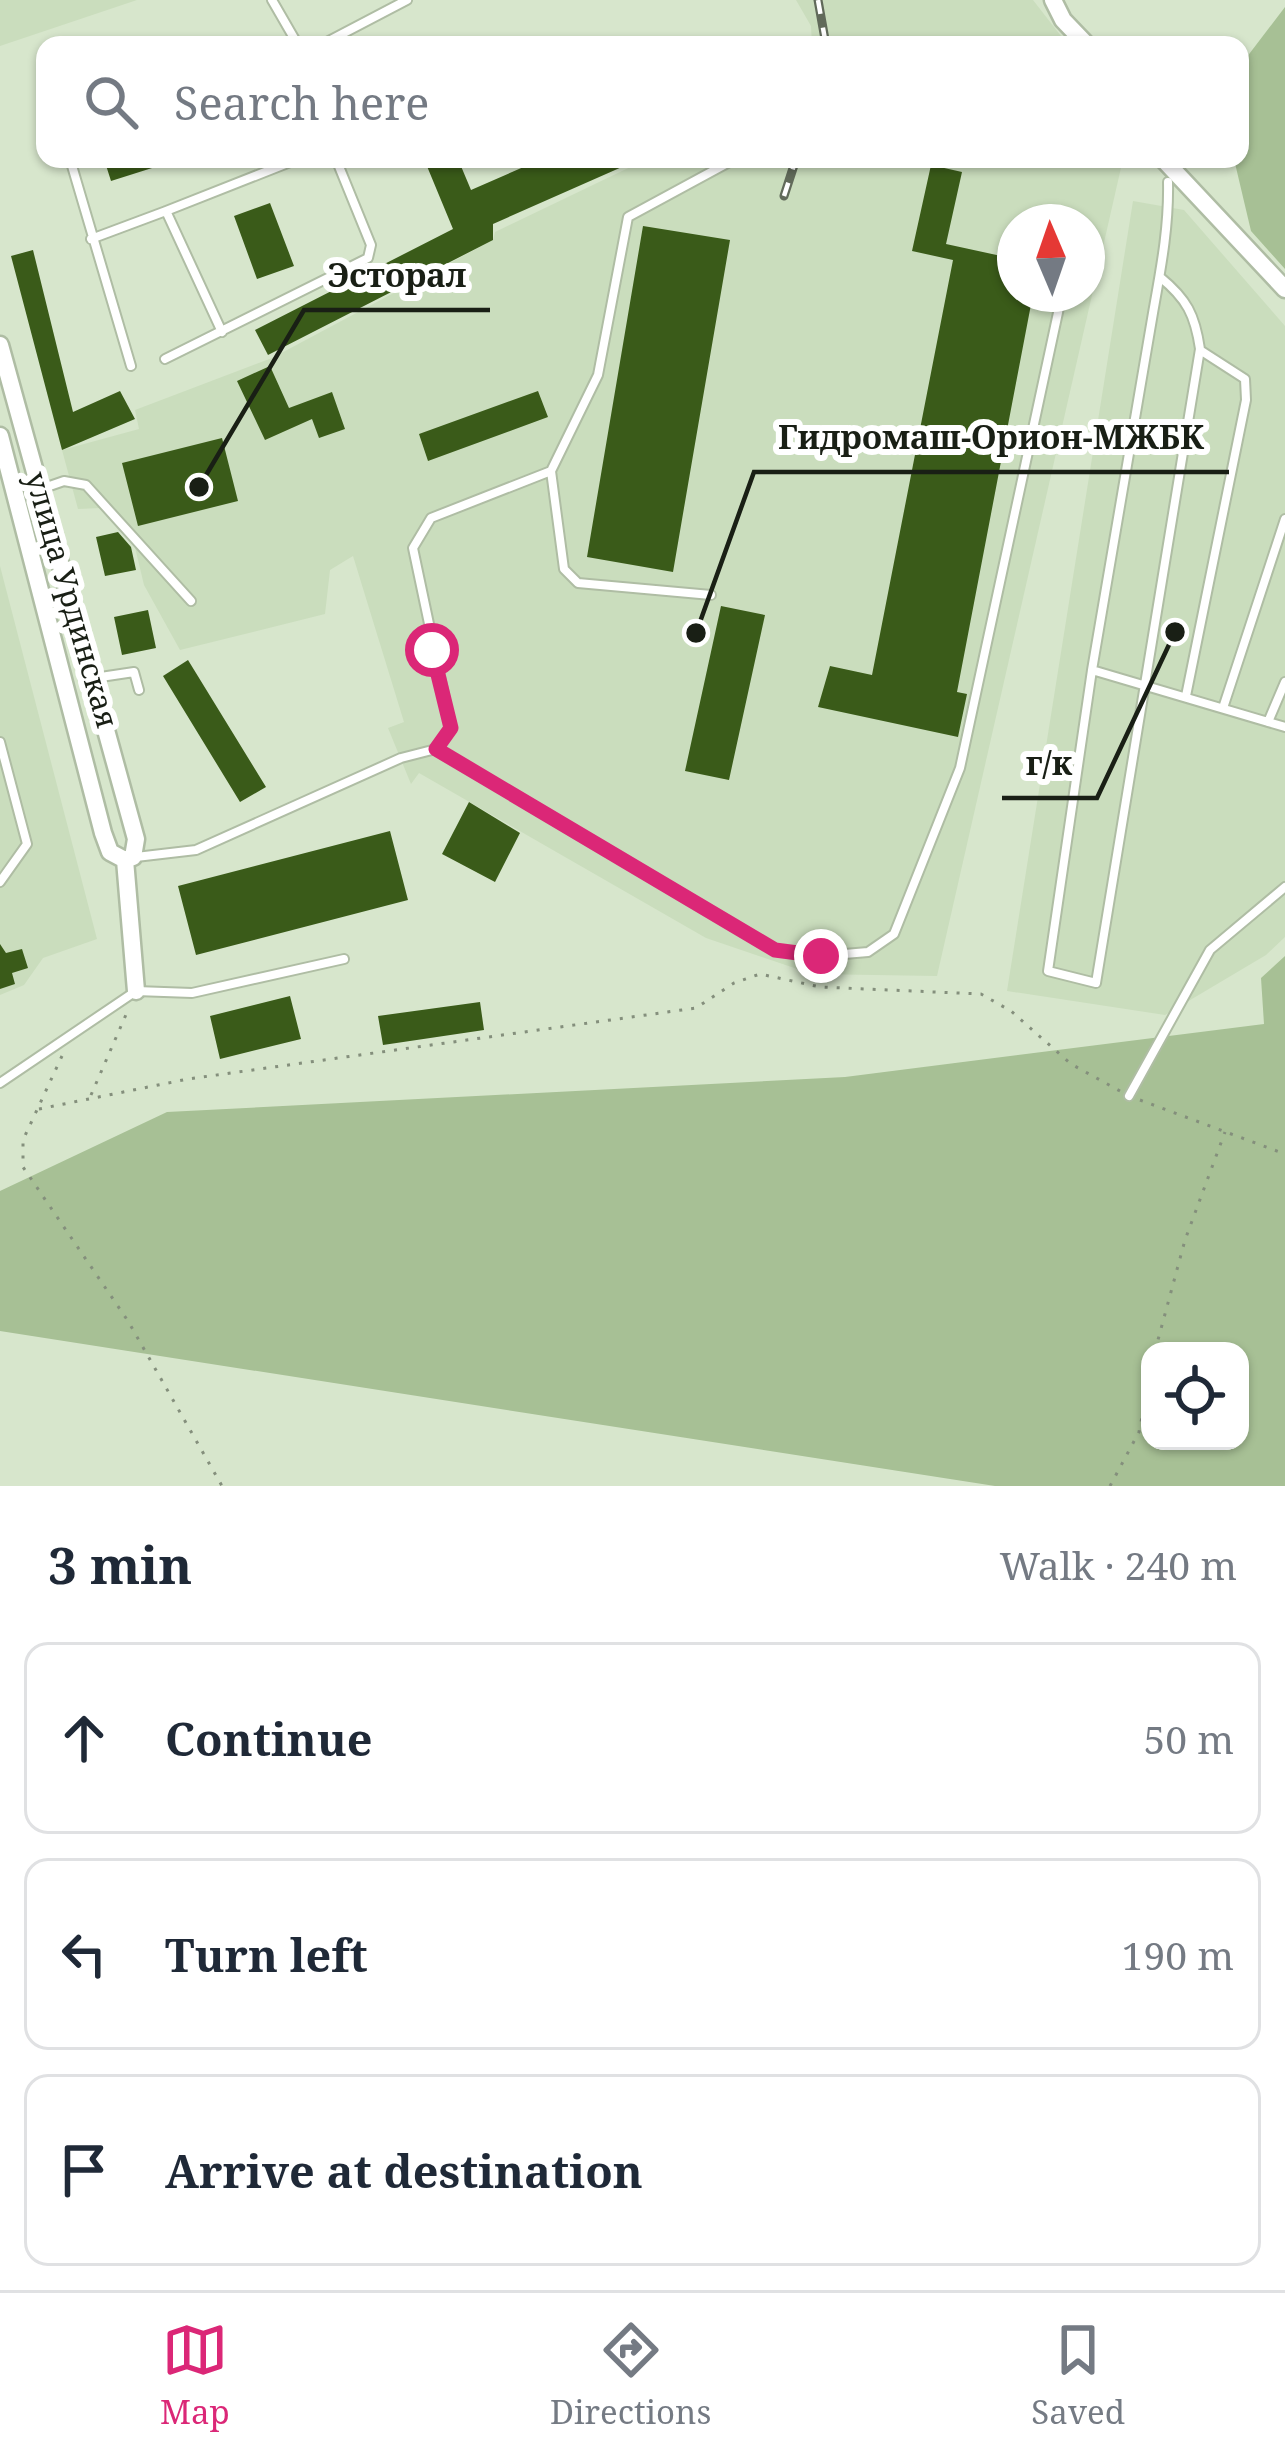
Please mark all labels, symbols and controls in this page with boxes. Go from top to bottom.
search box [36,36,1249,168]
icon: search [78,69,144,135]
text: Search here [174,72,429,133]
north arrow [997,204,1105,312]
callout: Эсторал [304,241,490,310]
text: Эсторал [328,252,467,297]
callout: Гидромаш-Орион-МЖБК [754,403,1229,472]
text: Гидромаш-Орион-МЖБК [778,414,1205,459]
street label: улица Урдинская [16,467,129,732]
route start [405,623,459,677]
callout: г/к [1002,729,1097,798]
text: г/к [1026,740,1073,785]
route end [794,929,848,983]
map controls [1141,1342,1249,1450]
button: locate [1141,1342,1249,1450]
text: 3 min [48,1529,192,1599]
text: Walk · 240 m [1000,1538,1237,1591]
icon: ahead [51,1705,117,1771]
text: Continue [165,1708,373,1769]
text: 50 m [1143,1712,1234,1765]
icon: left [51,1921,117,1987]
text: Turn left [165,1924,368,1985]
text: 190 m [1122,1928,1234,1981]
icon: arrive [51,2137,117,2203]
text: Arrive at destination [165,2140,643,2201]
tab: Map [160,2317,230,2434]
tab: Directions [550,2317,711,2434]
tab: Saved [1031,2317,1125,2434]

